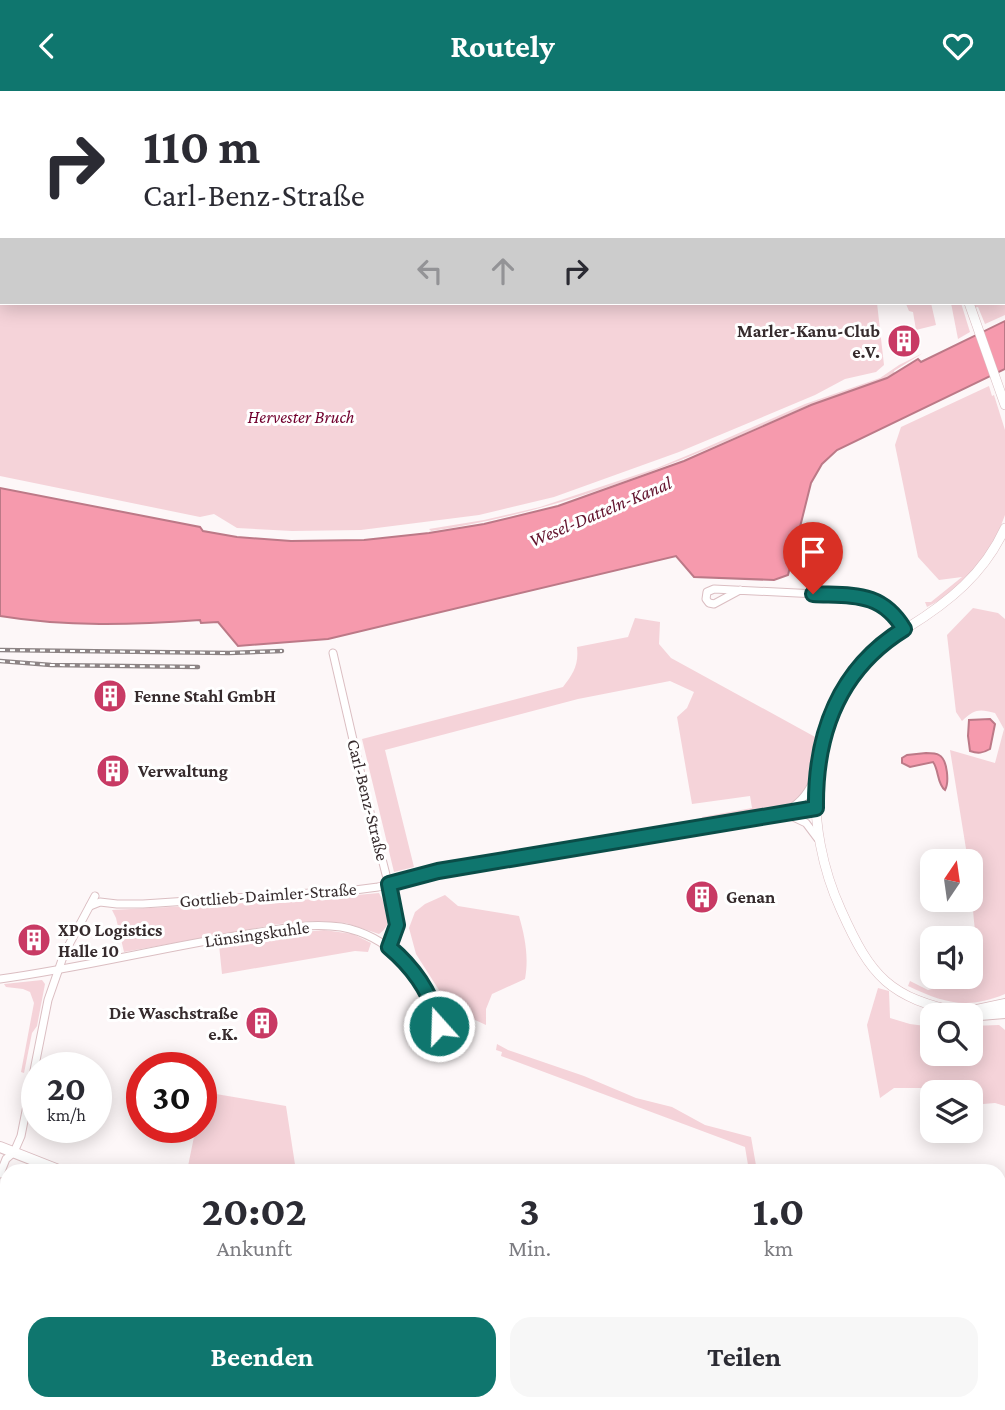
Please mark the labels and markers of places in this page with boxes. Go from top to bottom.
place label: Marler-Kanu-Club e.V. [737,321,880,362]
building icon: Marler-Kanu-Club e.V. [885,322,923,360]
pin [783,522,843,594]
building icon: Fenne Stahl GmbH [91,677,129,715]
place label: Fenne Stahl GmbH [134,686,276,706]
building icon: Verwaltung [94,752,132,790]
place label: Verwaltung [137,761,228,781]
building icon: Genan [683,878,721,916]
place label: Genan [726,887,776,907]
place label: XPO Logistics Halle 10 [58,920,162,961]
building icon: XPO Logistics Halle 10 [15,921,53,959]
place label: Die Waschstraße e.K. [109,1003,238,1044]
building icon: Die Waschstraße e.K. [243,1004,281,1042]

